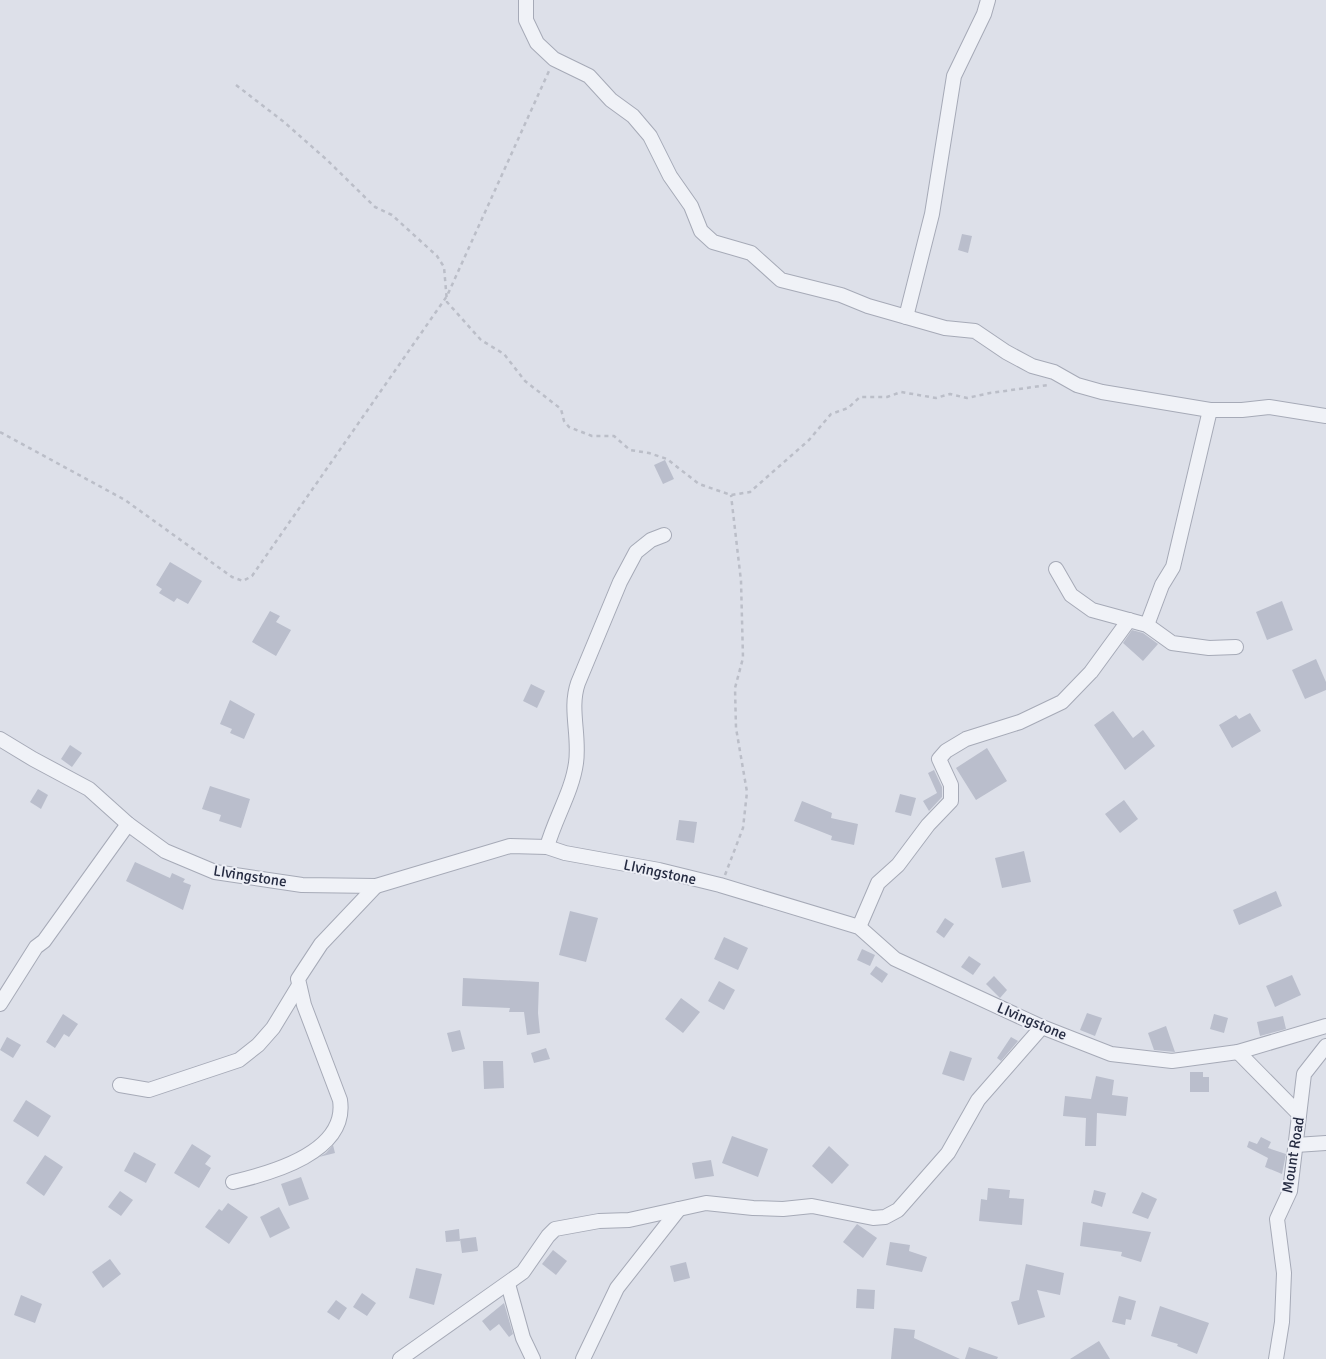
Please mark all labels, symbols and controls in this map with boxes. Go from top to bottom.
street label: LIvingstone [622,855,698,889]
street label: LIvingstone [212,861,288,891]
street label: LIvingstone [994,998,1070,1044]
street label: Mount Road [1278,1116,1308,1194]

